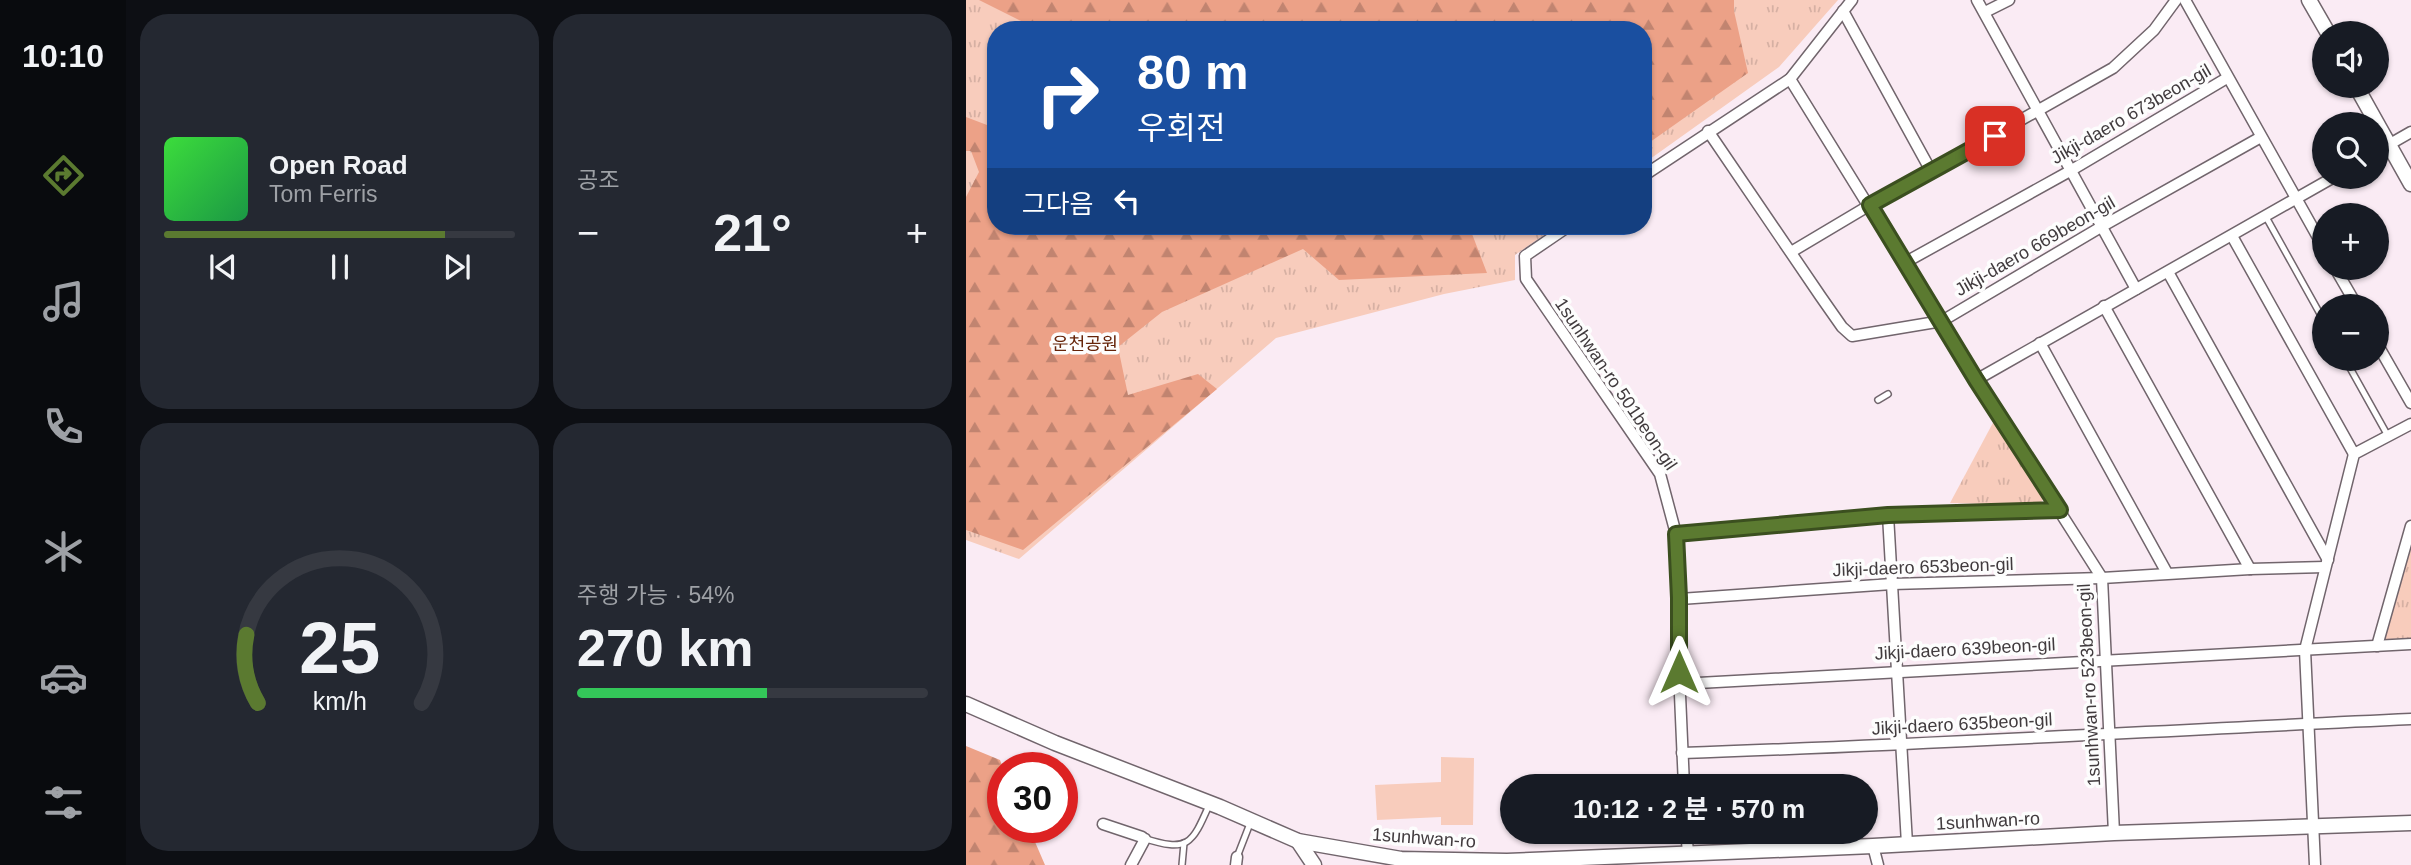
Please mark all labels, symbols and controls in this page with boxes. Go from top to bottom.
map controls [2312,21,2389,371]
button: sound [2312,21,2389,98]
text: 10:10 [22,38,104,74]
text: 80 m [1137,45,1249,99]
icon: right [1022,49,1113,140]
street label: Jikji-daero 673beon-gil [2048,60,2214,168]
pin [1965,106,2025,166]
text: 우회전 [1137,110,1225,146]
button: search [2312,112,2389,189]
icon: arrive [1976,117,2014,155]
text: Open Road [269,150,408,180]
icon: directions [39,151,88,200]
text: 공조 [577,167,619,193]
text: Tom Ferris [269,181,378,207]
icon: left [1108,182,1146,220]
text: 그다음 [1022,189,1094,219]
street label: Jikji-daero 669beon-gil [1952,192,2118,300]
button: + [2312,203,2389,280]
text: 21° [713,204,792,262]
text: − [577,212,599,254]
text: + [906,212,928,254]
icon: previous [204,248,242,286]
icon: pause [321,248,359,286]
icon: next [438,248,476,286]
icon: music [39,277,88,326]
street label: 1sunhwan-ro 501beon-gil [1551,294,1681,474]
button: − [2312,294,2389,371]
park label: 운천공원 [1052,334,1118,354]
icon: phone [39,402,88,451]
icon: climate [39,527,88,576]
street label: Jikji-daero 653beon-gil [1832,554,2014,580]
text: 주행 가능 · 54% [577,582,735,608]
street label: 1sunhwan-ro 523beon-gil [2074,583,2104,787]
text: 25 [299,607,380,688]
text: 270 km [577,619,753,677]
street label: Jikji-daero 639beon-gil [1874,634,2056,664]
position arrow [1642,635,1716,709]
icon: car [39,653,88,702]
text: km/h [312,687,367,715]
street label: Jikji-daero 635beon-gil [1871,709,2053,739]
speed limit sign: 30 [987,752,1078,843]
icon: filters [39,778,88,827]
text: 10:12 · 2 분 · 570 m [1573,794,1805,824]
street label: 1sunhwan-ro [1936,808,2040,834]
street label: 1sunhwan-ro [1371,824,1477,852]

